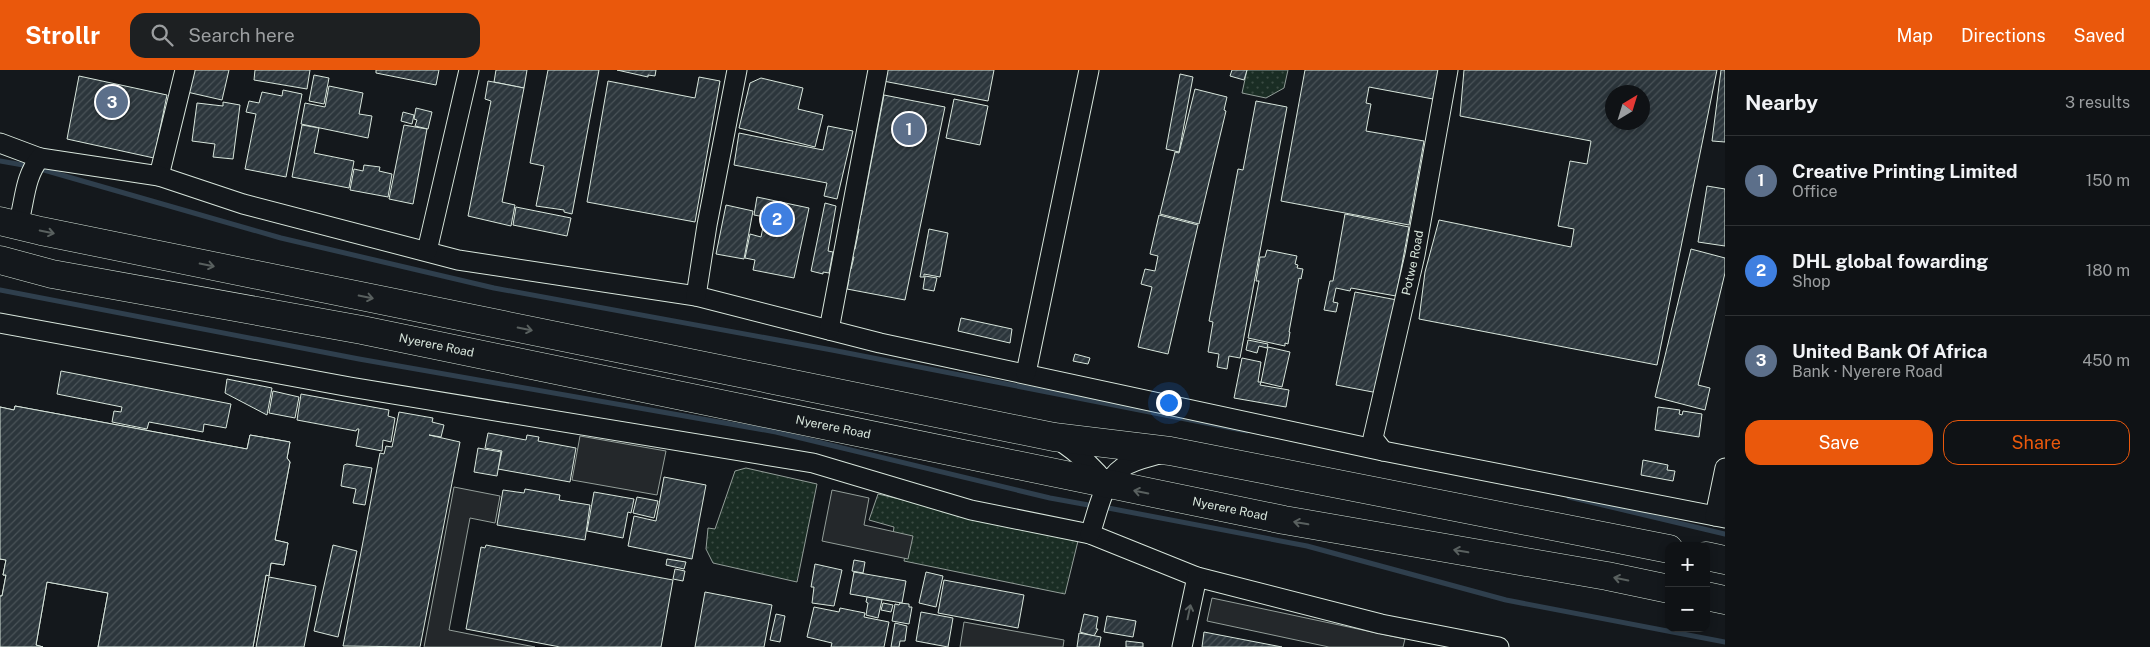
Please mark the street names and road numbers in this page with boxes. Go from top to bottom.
street label: Potwe Road [1399,229,1426,297]
street label: Nyerere Road [398,331,475,360]
street label: Nyerere Road [794,413,872,442]
street label: Nyerere Road [1191,494,1269,523]

